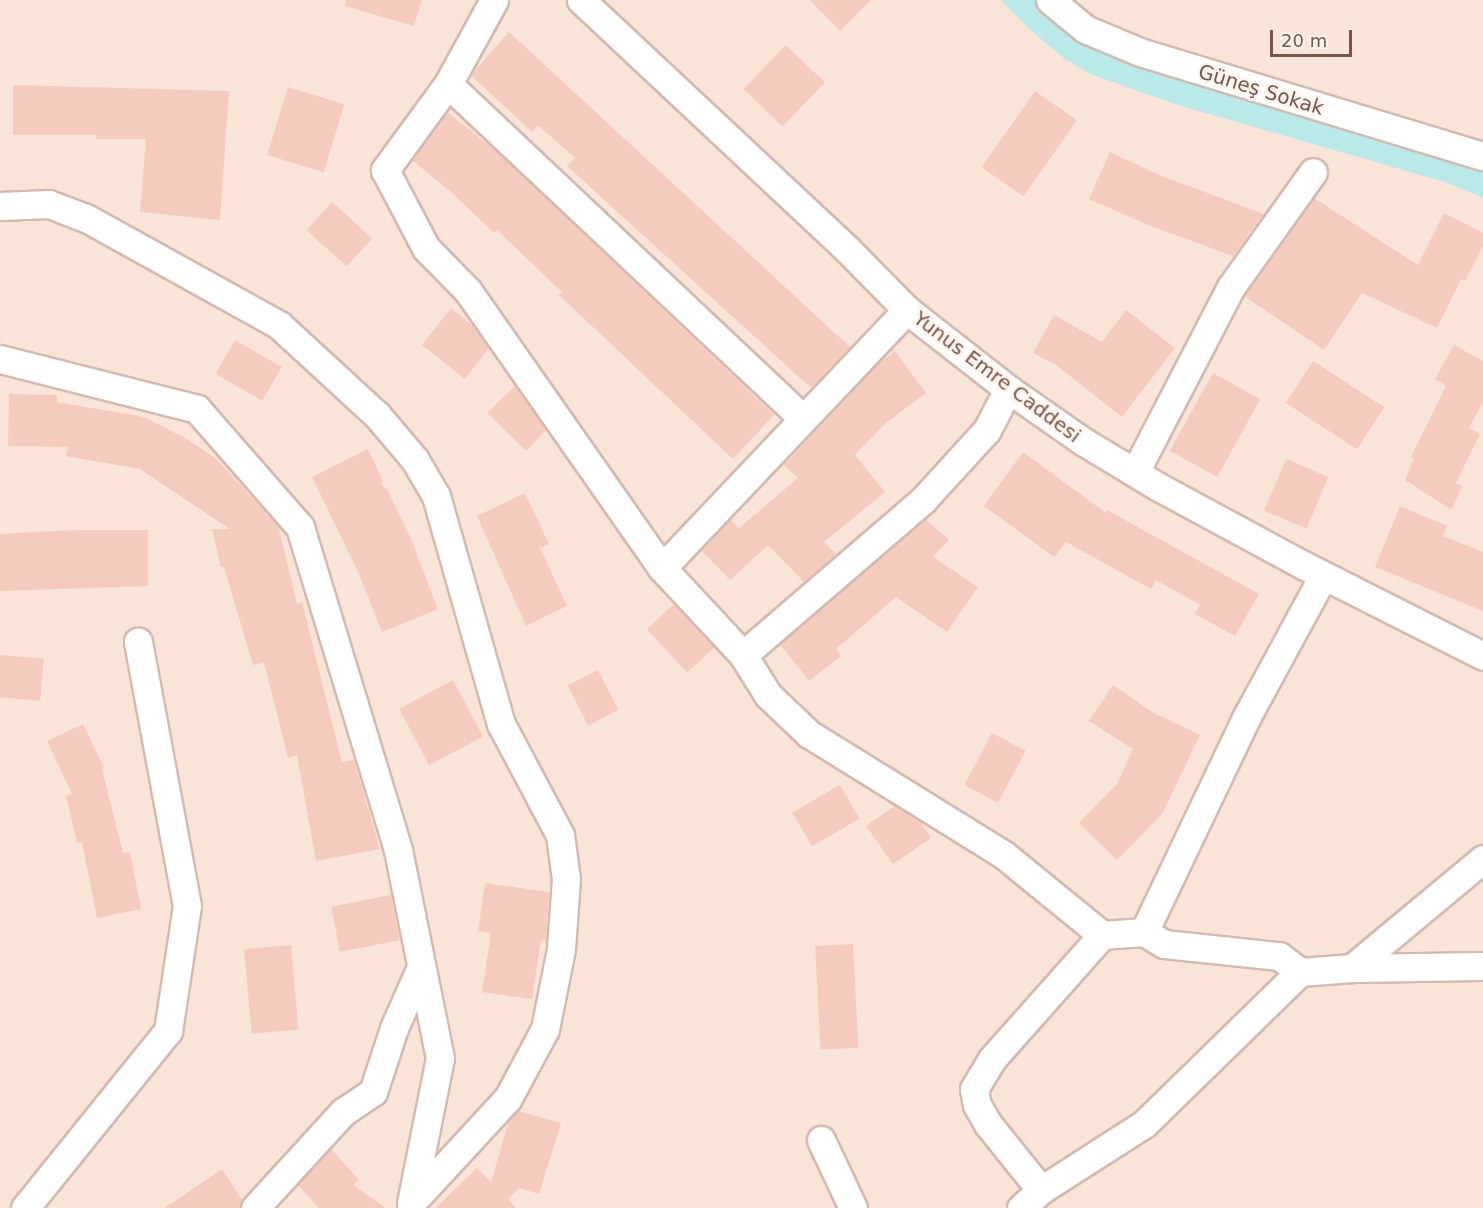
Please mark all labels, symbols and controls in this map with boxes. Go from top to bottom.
scale bar [1273,18,1356,56]
text: 20 m [1281,30,1327,51]
street label: Güneş Sokak [1195,60,1327,120]
street label: Yunus Emre Caddesi [909,306,1085,448]

